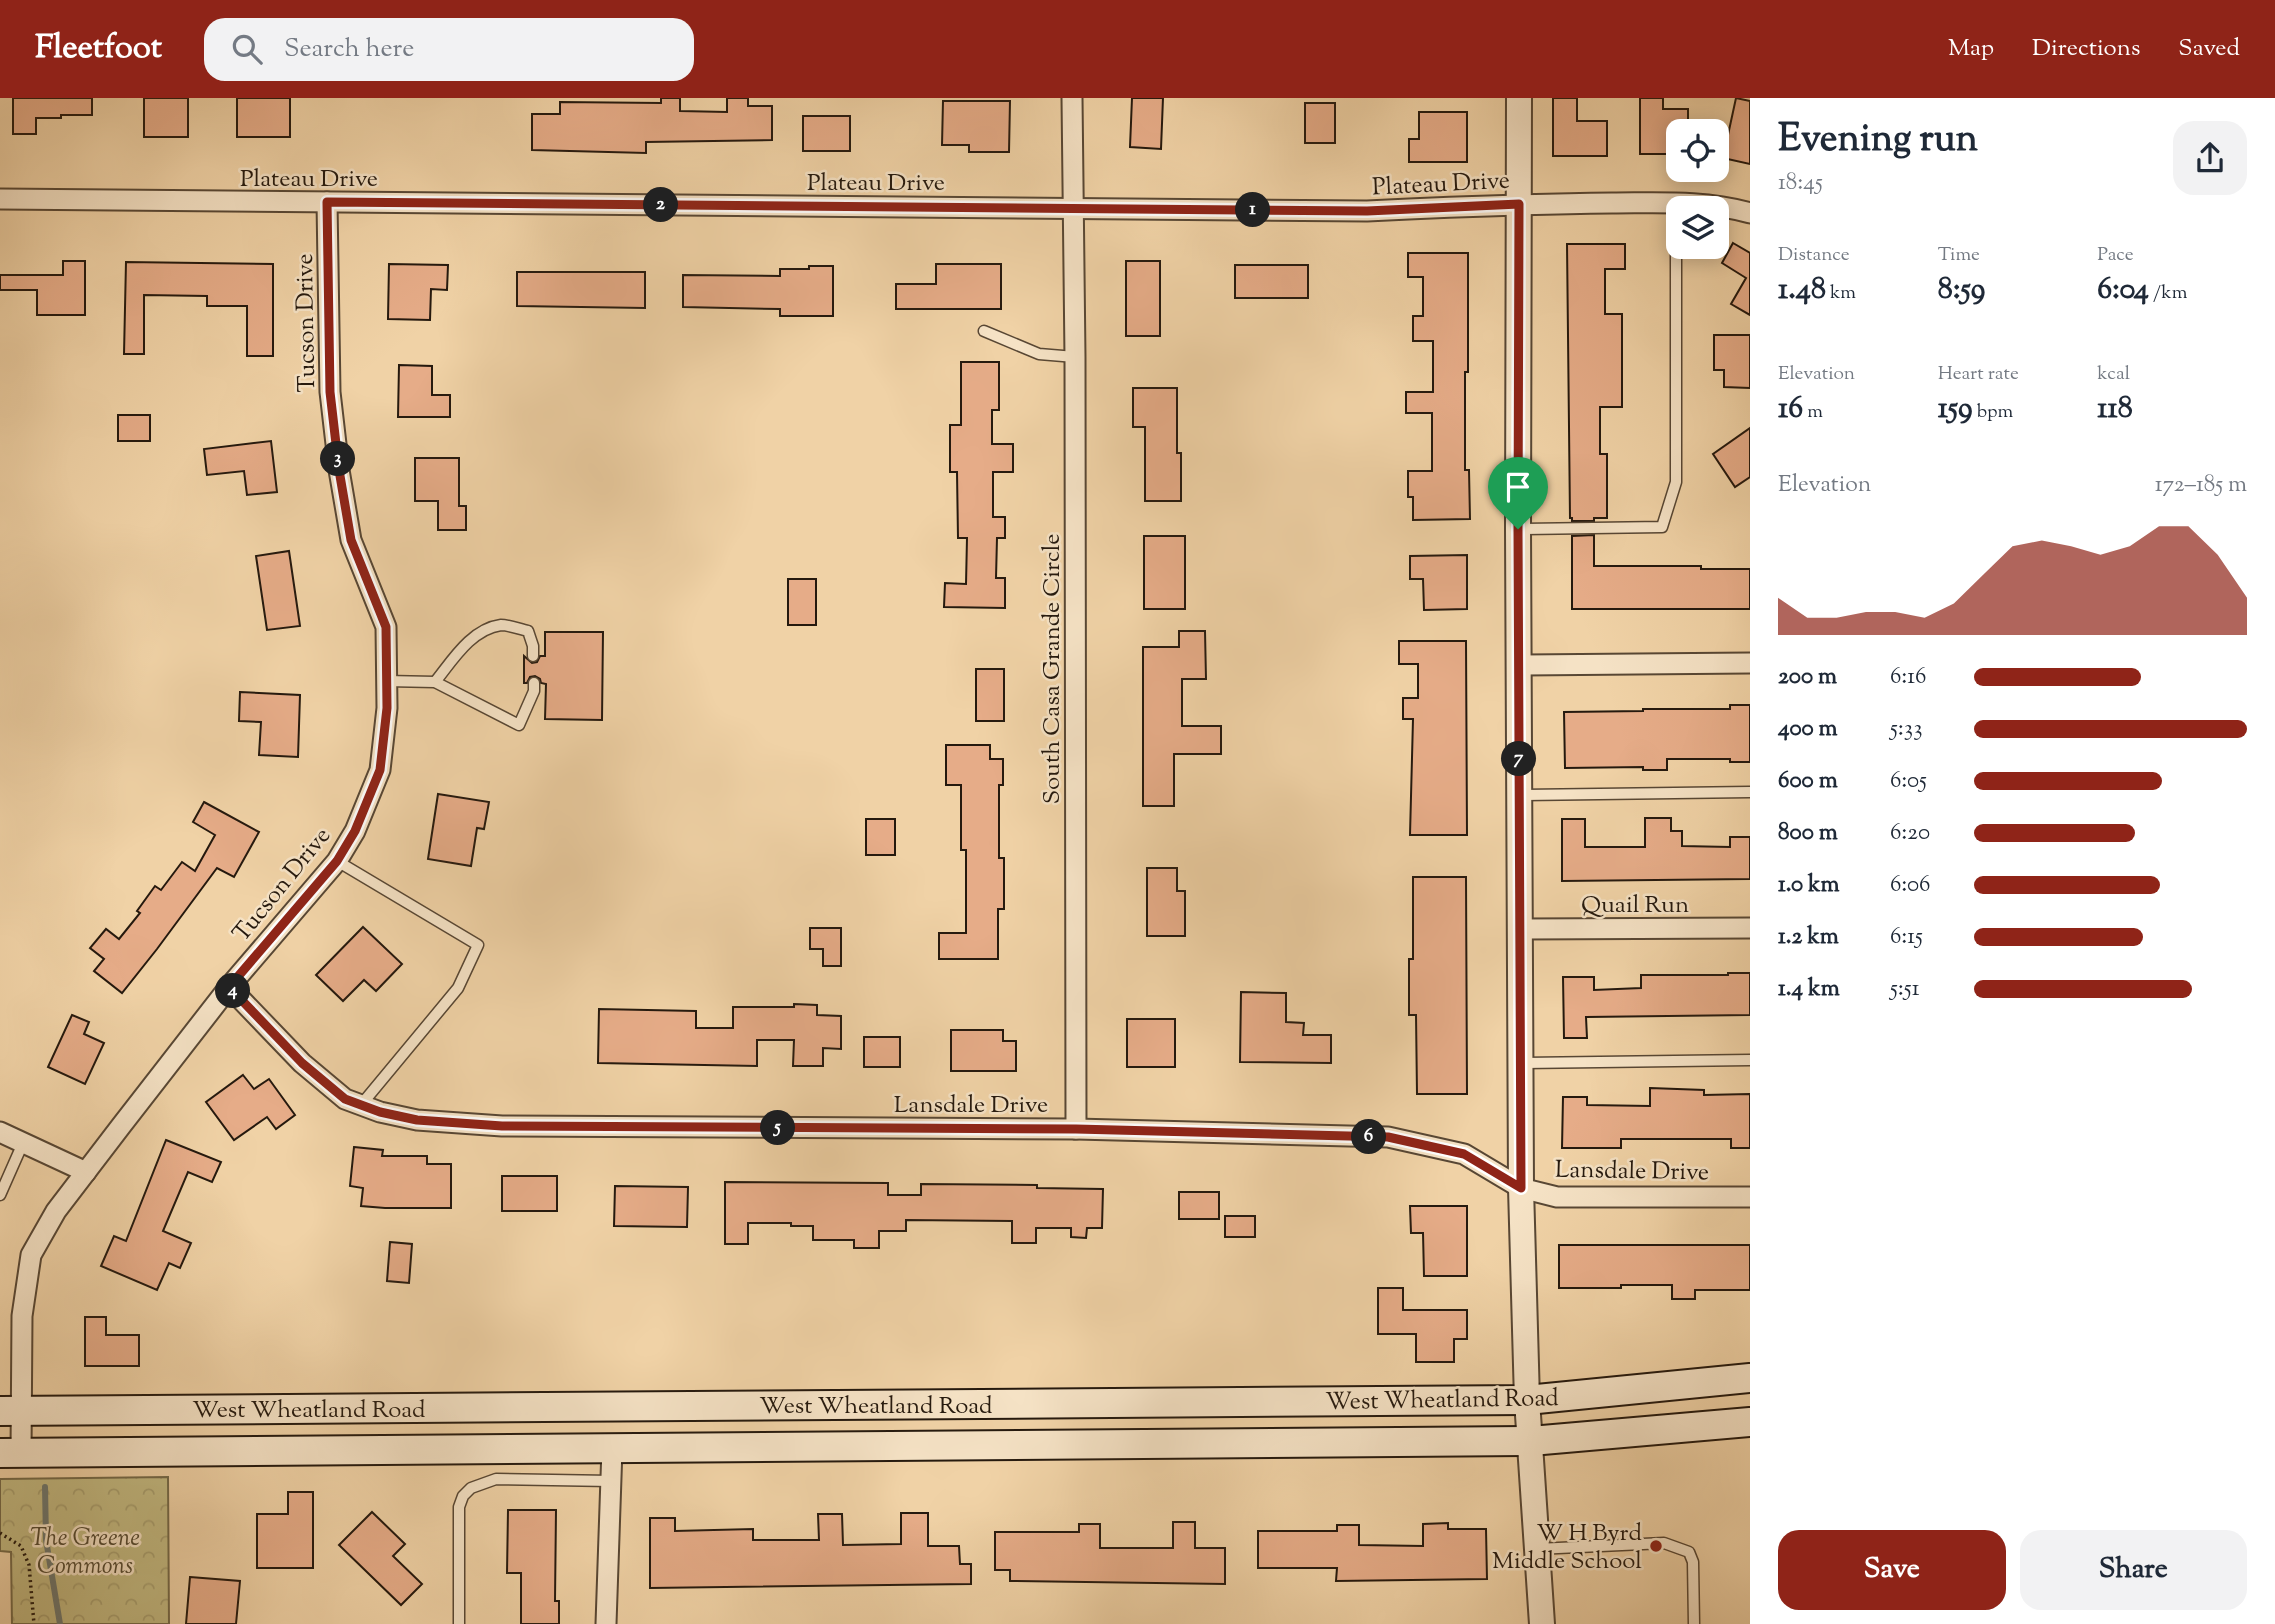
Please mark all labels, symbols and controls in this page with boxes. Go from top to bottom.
search box [204,18,694,81]
text: Fleetfoot [35,25,162,73]
icon: search [228,30,266,68]
text: Search here [284,31,414,68]
text: Map [1948,32,1994,66]
text: Directions [2032,32,2140,66]
text: Saved [2178,32,2240,66]
text: Evening run [1778,114,1978,168]
map controls [1666,119,1729,259]
button: locate [1666,119,1729,182]
button: share [2173,121,2247,195]
street label: Plateau Drive [240,163,378,197]
street label: Plateau Drive [1371,164,1511,206]
street label: Plateau Drive [807,167,945,201]
text: 18:45 [1778,167,1823,200]
pin: 2 [644,188,678,222]
text: 2 [656,191,665,218]
pin: 1 [1236,192,1270,228]
text: 1 [1249,196,1256,223]
button: layers [1666,196,1729,259]
text: Distance [1778,242,1850,269]
text: Time [1938,242,1980,269]
text: Pace [2097,242,2134,269]
street label: Tucson Drive [289,253,325,393]
text: 1.48 [1778,269,1826,312]
text: 8:59 [1938,269,1985,312]
text: 6:04 [2097,269,2149,312]
text: km [1826,280,1856,307]
text: /km [2149,280,2187,307]
text: Elevation [1778,361,1855,388]
text: Heart rate [1938,361,2019,388]
text: kcal [2097,361,2130,388]
text: 16 [1778,388,1803,431]
text: 159 [1938,388,1973,431]
text: 118 [2097,388,2133,431]
text: m [1803,399,1823,426]
text: bpm [1973,399,2013,426]
pin: 3 [320,442,356,476]
text: 3 [334,445,341,472]
pin [1488,457,1548,529]
icon: arrive [1499,468,1537,506]
text: Elevation [1778,469,1871,502]
text: 172–185 m [2155,469,2247,502]
street label: South Casa Grande Circle [1036,534,1070,804]
text: 200 m [1778,661,1837,694]
text: 6:16 [1890,661,1926,694]
text: 400 m [1778,713,1838,746]
text: 5:33 [1890,713,1922,746]
pin: 7 [1502,742,1536,776]
text: 7 [1514,745,1523,772]
text: 600 m [1778,765,1838,798]
text: 6:05 [1890,765,1927,798]
text: 800 m [1778,817,1838,850]
text: 6:20 [1890,817,1930,850]
street label: Tucson Drive [226,821,340,950]
text: 1.0 km [1778,869,1840,902]
text: 6:06 [1890,869,1931,902]
street label: Quail Run [1581,889,1689,923]
text: 1.2 km [1778,921,1839,954]
text: 6:15 [1890,921,1923,954]
text: 1.4 km [1778,973,1840,1006]
text: 5:51 [1890,973,1920,1006]
pin: 4 [216,974,250,1008]
text: 4 [228,977,237,1004]
street label: Lansdale Drive [894,1089,1048,1123]
pin: 5 [760,1110,796,1146]
text: 5 [774,1114,781,1141]
pin: 6 [1352,1119,1386,1154]
text: 6 [1364,1123,1373,1150]
street label: Lansdale Drive [1555,1154,1709,1190]
street label: West Wheatland Road [1325,1382,1559,1420]
street label: West Wheatland Road [759,1390,993,1424]
street label: West Wheatland Road [192,1394,426,1428]
place label: W H Byrd Middle School [1492,1517,1642,1579]
park label: The Greene Commons [30,1522,140,1584]
button: Save [1778,1530,2006,1610]
button: Share [2020,1530,2247,1610]
marker: W H Byrd Middle School [1648,1538,1664,1554]

